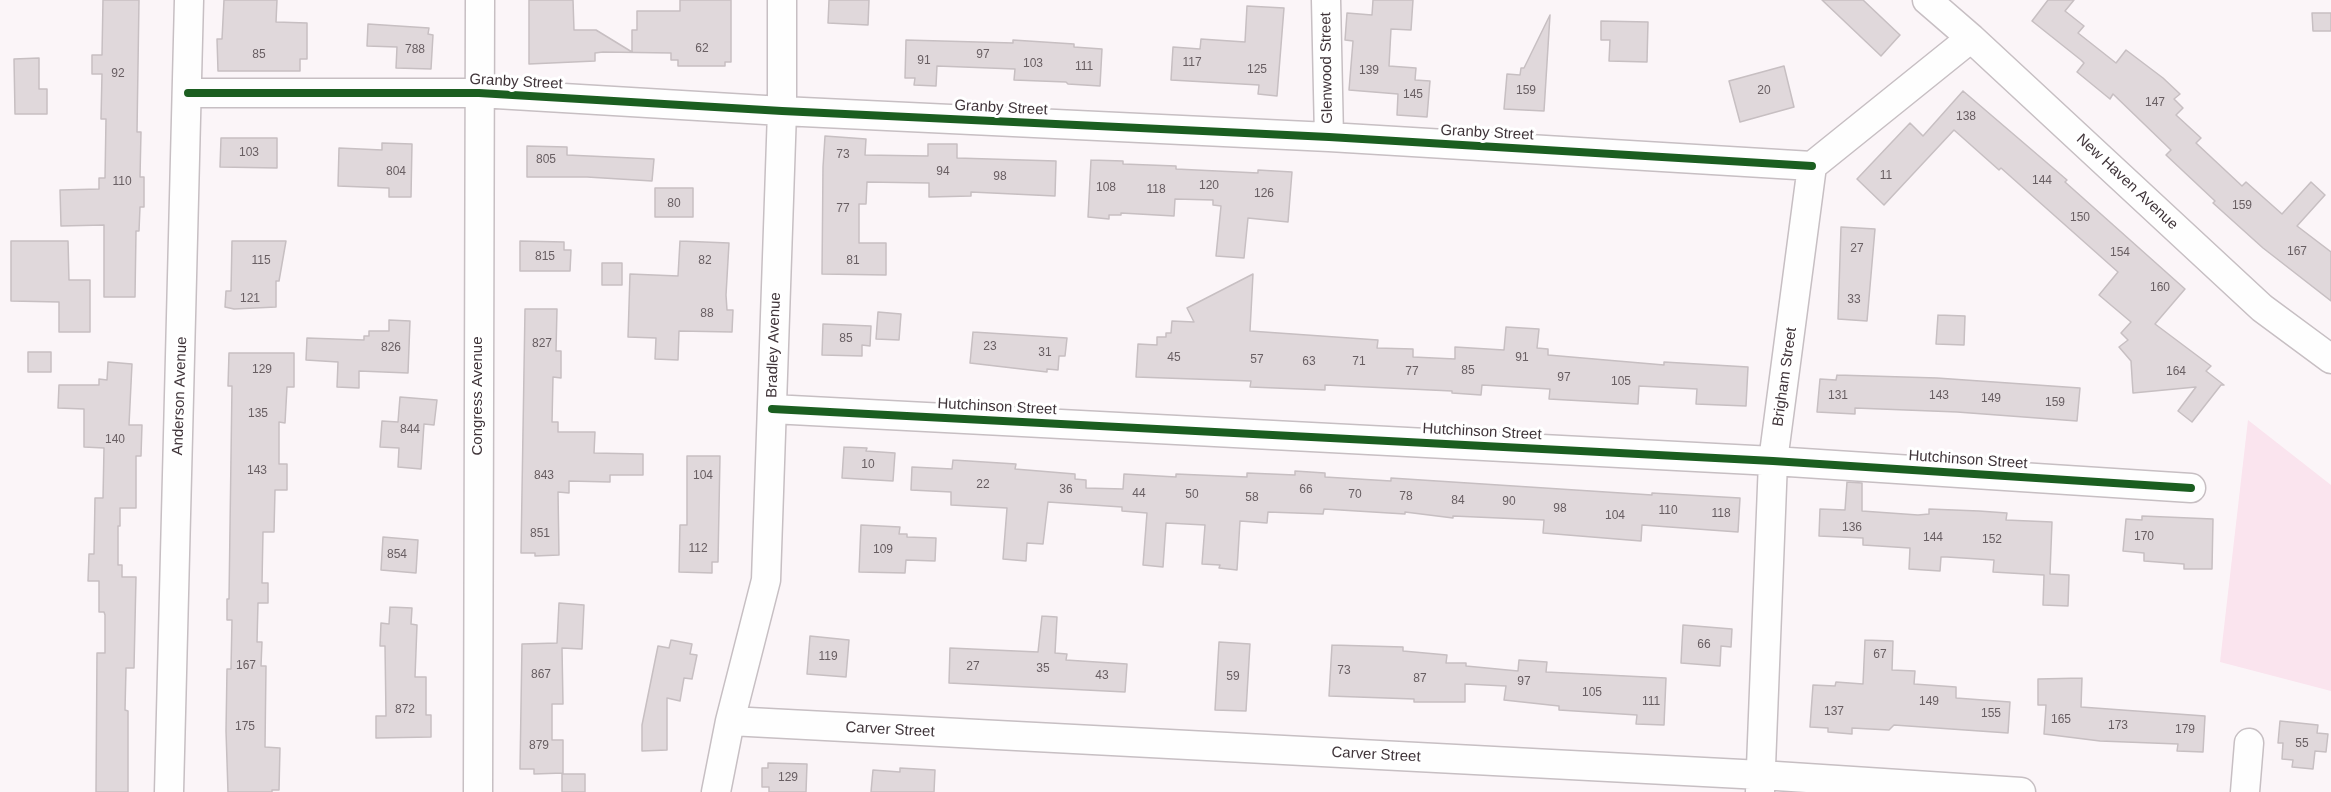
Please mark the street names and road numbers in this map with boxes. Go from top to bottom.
street label: Glenwood Street [1317,12,1337,124]
street label: Granby Street [469,71,563,93]
street label: Granby Street [954,97,1048,119]
street label: Granby Street [1440,122,1534,144]
street label: New Haven Avenue [2072,130,2182,234]
street label: Bradley Avenue [763,292,785,398]
street label: Brigham Street [1769,326,1801,428]
street label: Anderson Avenue [169,336,191,456]
street label: Congress Avenue [469,337,487,455]
street label: Hutchinson Street [937,395,1057,419]
street label: Hutchinson Street [1422,420,1542,444]
street label: Hutchinson Street [1908,447,2028,473]
street label: Carver Street [845,719,935,741]
street label: Carver Street [1331,744,1421,766]

